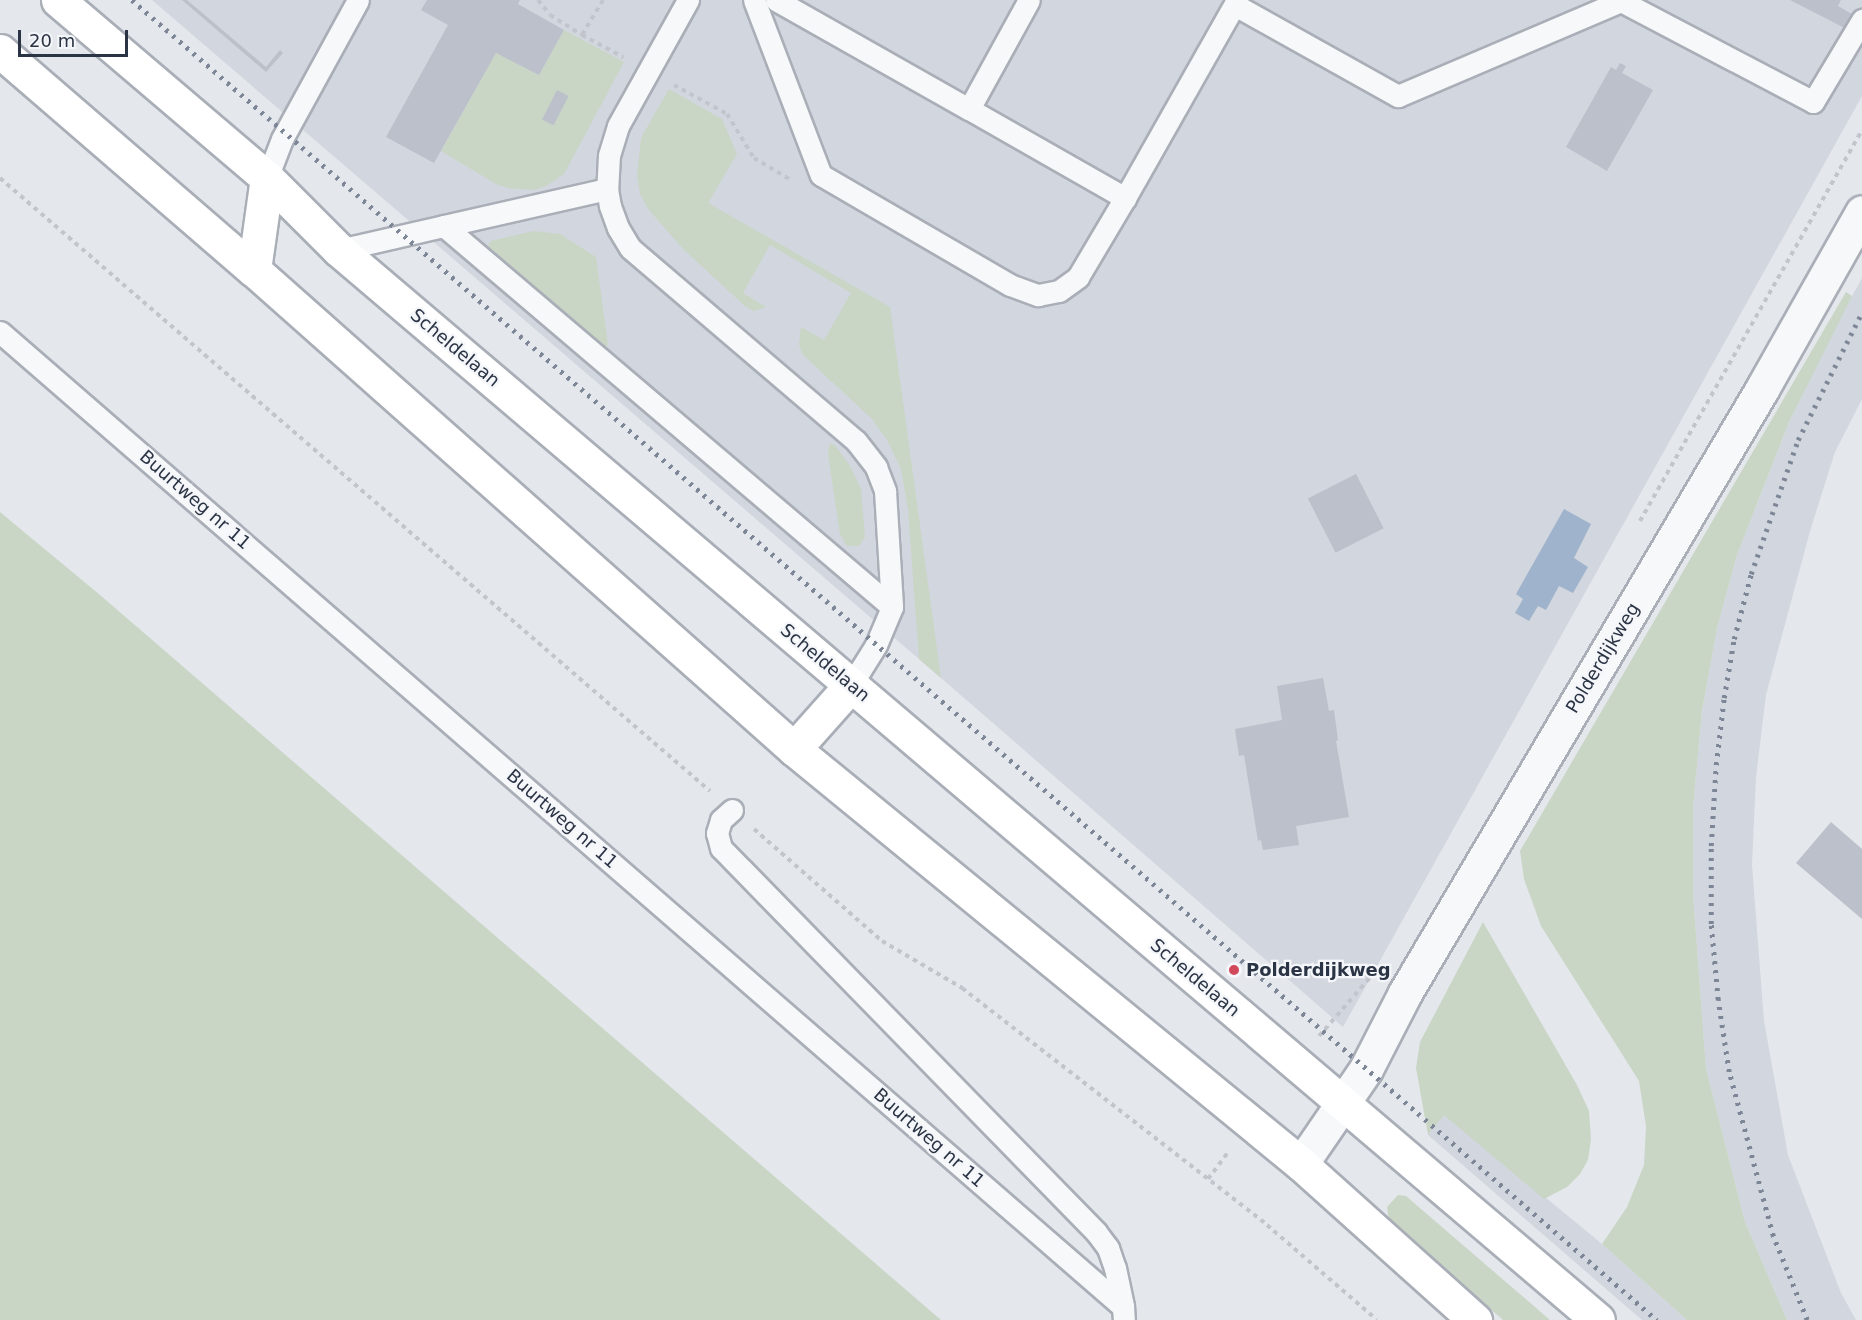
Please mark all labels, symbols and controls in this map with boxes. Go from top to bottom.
scale bar [21,18,130,56]
text: 20 m [29,30,75,51]
street label: Scheldelaan [406,304,504,392]
street label: Buurtweg nr 11 [135,446,255,554]
street label: Polderdijkweg [1562,599,1644,717]
street label: Scheldelaan [776,619,874,707]
street label: Buurtweg nr 11 [502,765,622,873]
street label: Scheldelaan [1146,934,1244,1022]
place label: Polderdijkweg [1246,959,1391,981]
marker: Polderdijkweg [1227,963,1241,977]
street label: Buurtweg nr 11 [869,1084,989,1192]

